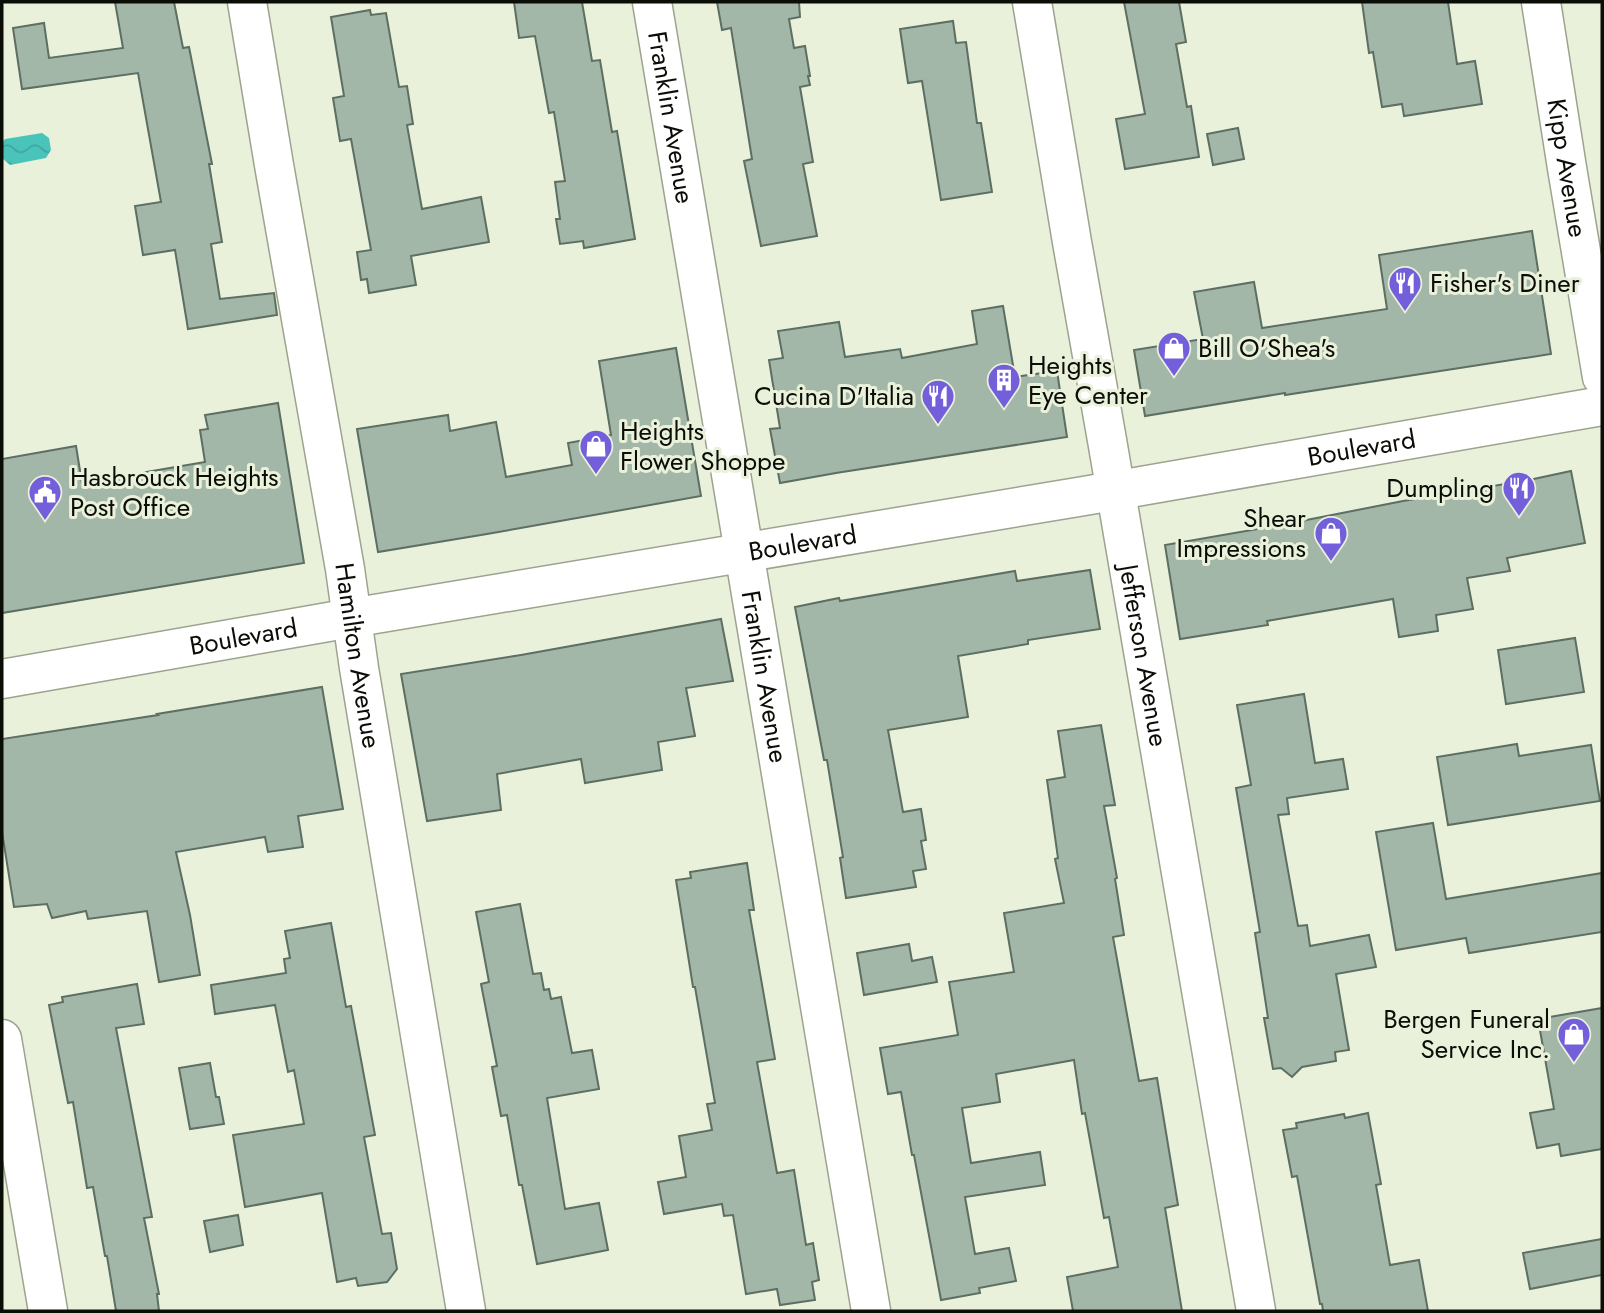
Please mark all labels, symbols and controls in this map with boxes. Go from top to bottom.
street label: Franklin Avenue [638,28,704,206]
street label: Kipp Avenue [1537,96,1597,240]
restaurant icon: Fisher's Diner [1386,264,1424,313]
place label: Fisher's Diner [1430,264,1580,302]
shop icon: Bill O'Shea's [1155,329,1193,378]
place label: Bill O'Shea's [1198,329,1335,367]
place label: Heights Eye Center [1028,346,1148,414]
building icon: Heights Eye Center [985,361,1023,410]
place label: Cucina D'Italia [754,377,914,415]
restaurant icon: Cucina D'Italia [919,377,957,426]
place label: Heights Flower Shoppe [620,412,785,480]
street label: Boulevard [1304,420,1418,476]
shop icon: Heights Flower Shoppe [577,427,615,476]
place label: Hasbrouck Heights Post Office [70,458,278,526]
place label: Dumpling [1386,469,1494,507]
restaurant icon: Dumpling [1500,469,1538,518]
public building icon: Hasbrouck Heights Post Office [26,473,64,522]
place label: Shear Impressions [1177,499,1306,567]
shop icon: Shear Impressions [1312,514,1350,563]
street label: Boulevard [746,515,859,571]
street label: Jefferson Avenue [1109,559,1178,749]
street label: Hamilton Avenue [325,560,391,751]
street label: Franklin Avenue [732,588,798,766]
street label: Boulevard [186,609,300,665]
place label: Bergen Funeral Service Inc. [1383,1000,1550,1068]
shop icon: Bergen Funeral Service Inc. [1555,1015,1593,1064]

